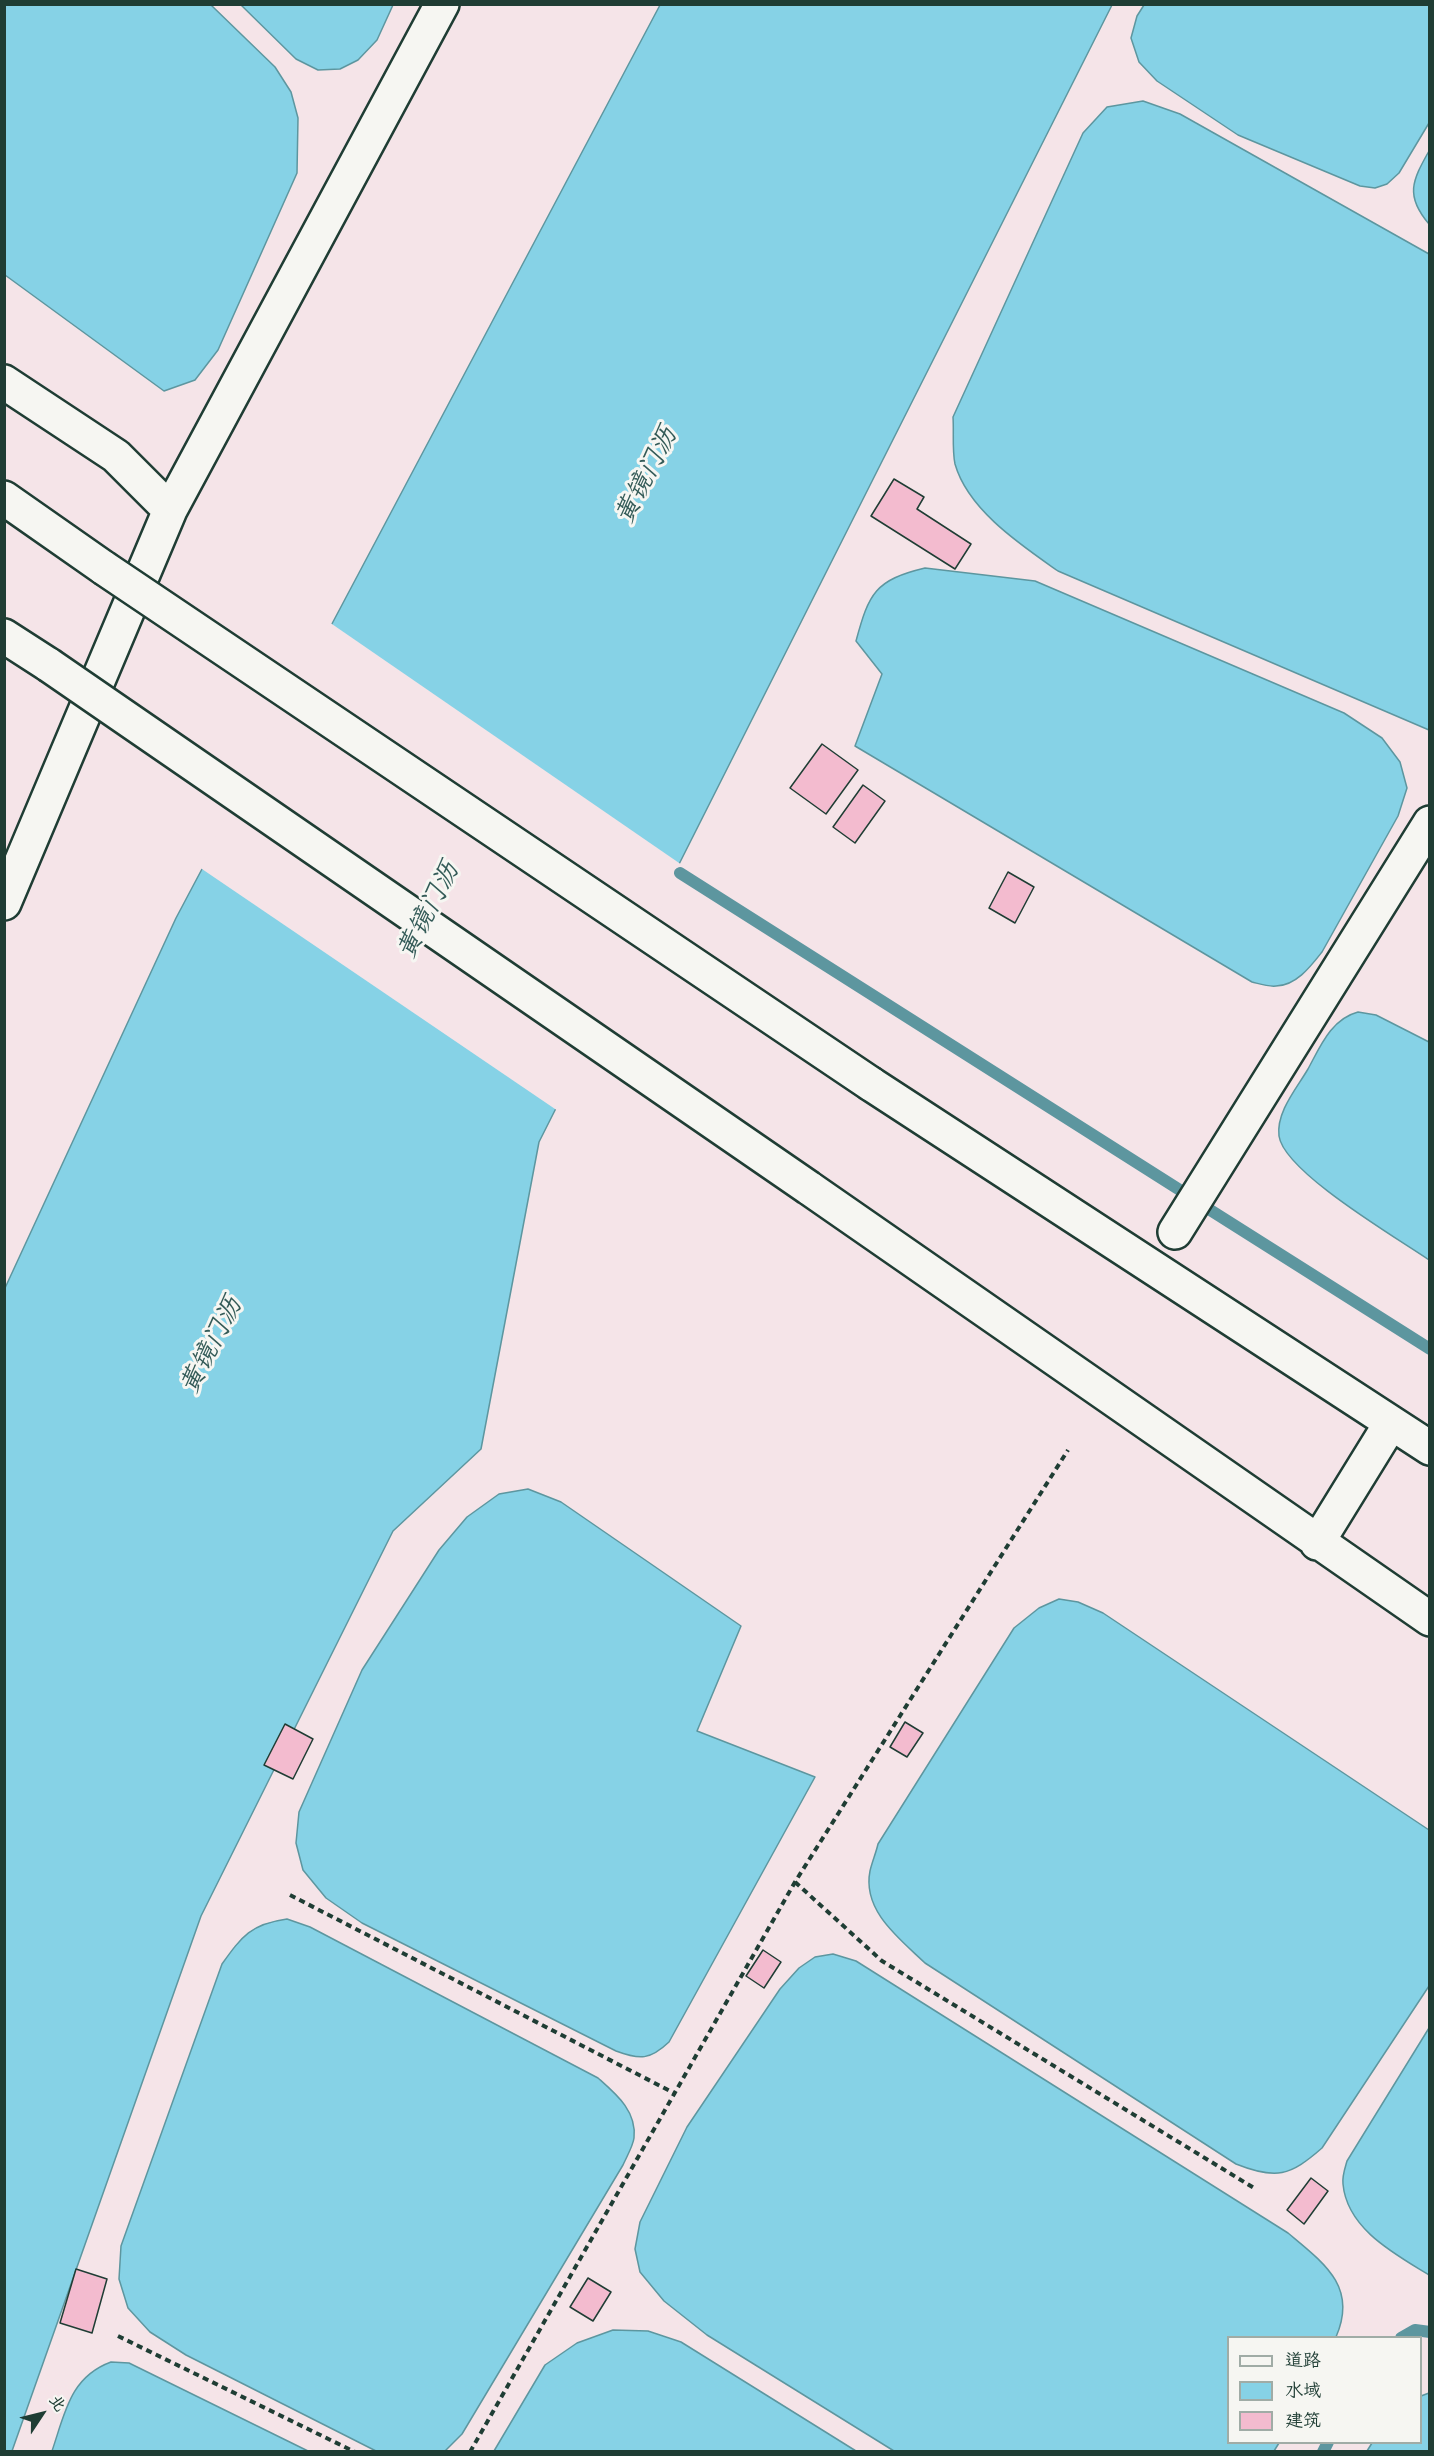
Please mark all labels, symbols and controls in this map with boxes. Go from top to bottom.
water label: 黄镜门沥 [611,424,687,530]
water label: 黄镜门沥 [393,859,469,965]
water label: 黄镜门沥 [176,1294,252,1400]
legend [1227,2336,1422,2444]
text: 道路 [1285,2349,1321,2375]
text: 水域 [1285,2379,1321,2405]
north arrow [12,2384,72,2444]
text: 北 [42,2390,71,2417]
text: 建筑 [1285,2409,1321,2435]

